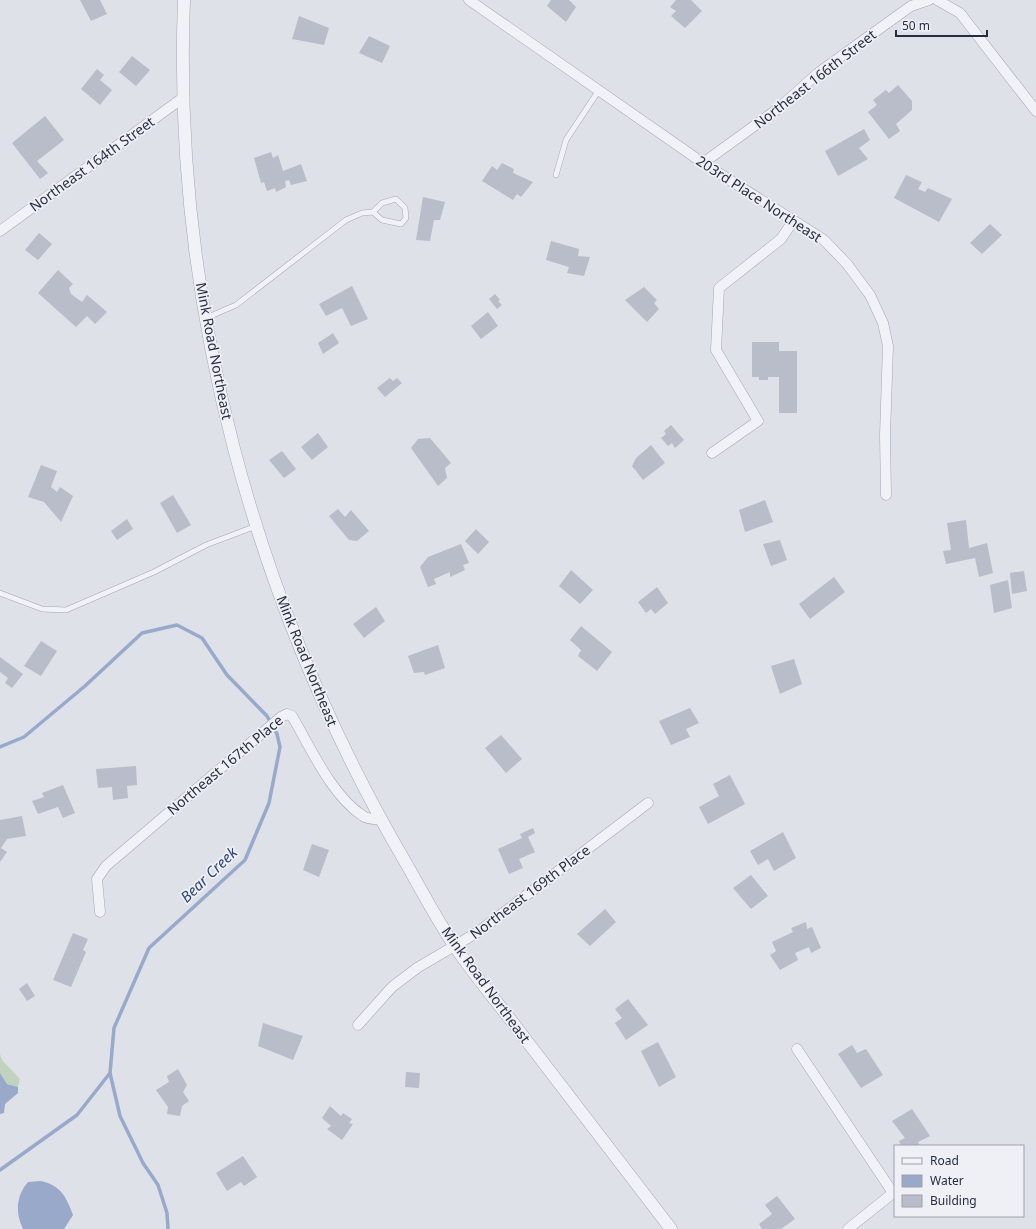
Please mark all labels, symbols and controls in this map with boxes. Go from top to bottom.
scale bar [896,12,987,38]
text: 50 m [902,17,930,34]
street label: Northeast 166th Street [750,25,880,132]
street label: Northeast 164th Street [25,112,158,215]
street label: 203rd Place Northeast [693,151,826,246]
street label: Mink Road Northeast [192,281,237,421]
street label: Mink Road Northeast [273,593,342,729]
street label: Northeast 167th Place [163,710,287,819]
street label: Northeast 169th Place [466,840,594,943]
water label: Bear Creek [176,842,241,906]
street label: Mink Road Northeast [438,923,535,1047]
legend [894,1145,1024,1217]
text: Road [930,1152,959,1169]
text: Water [930,1172,964,1189]
text: Building [930,1192,977,1209]

